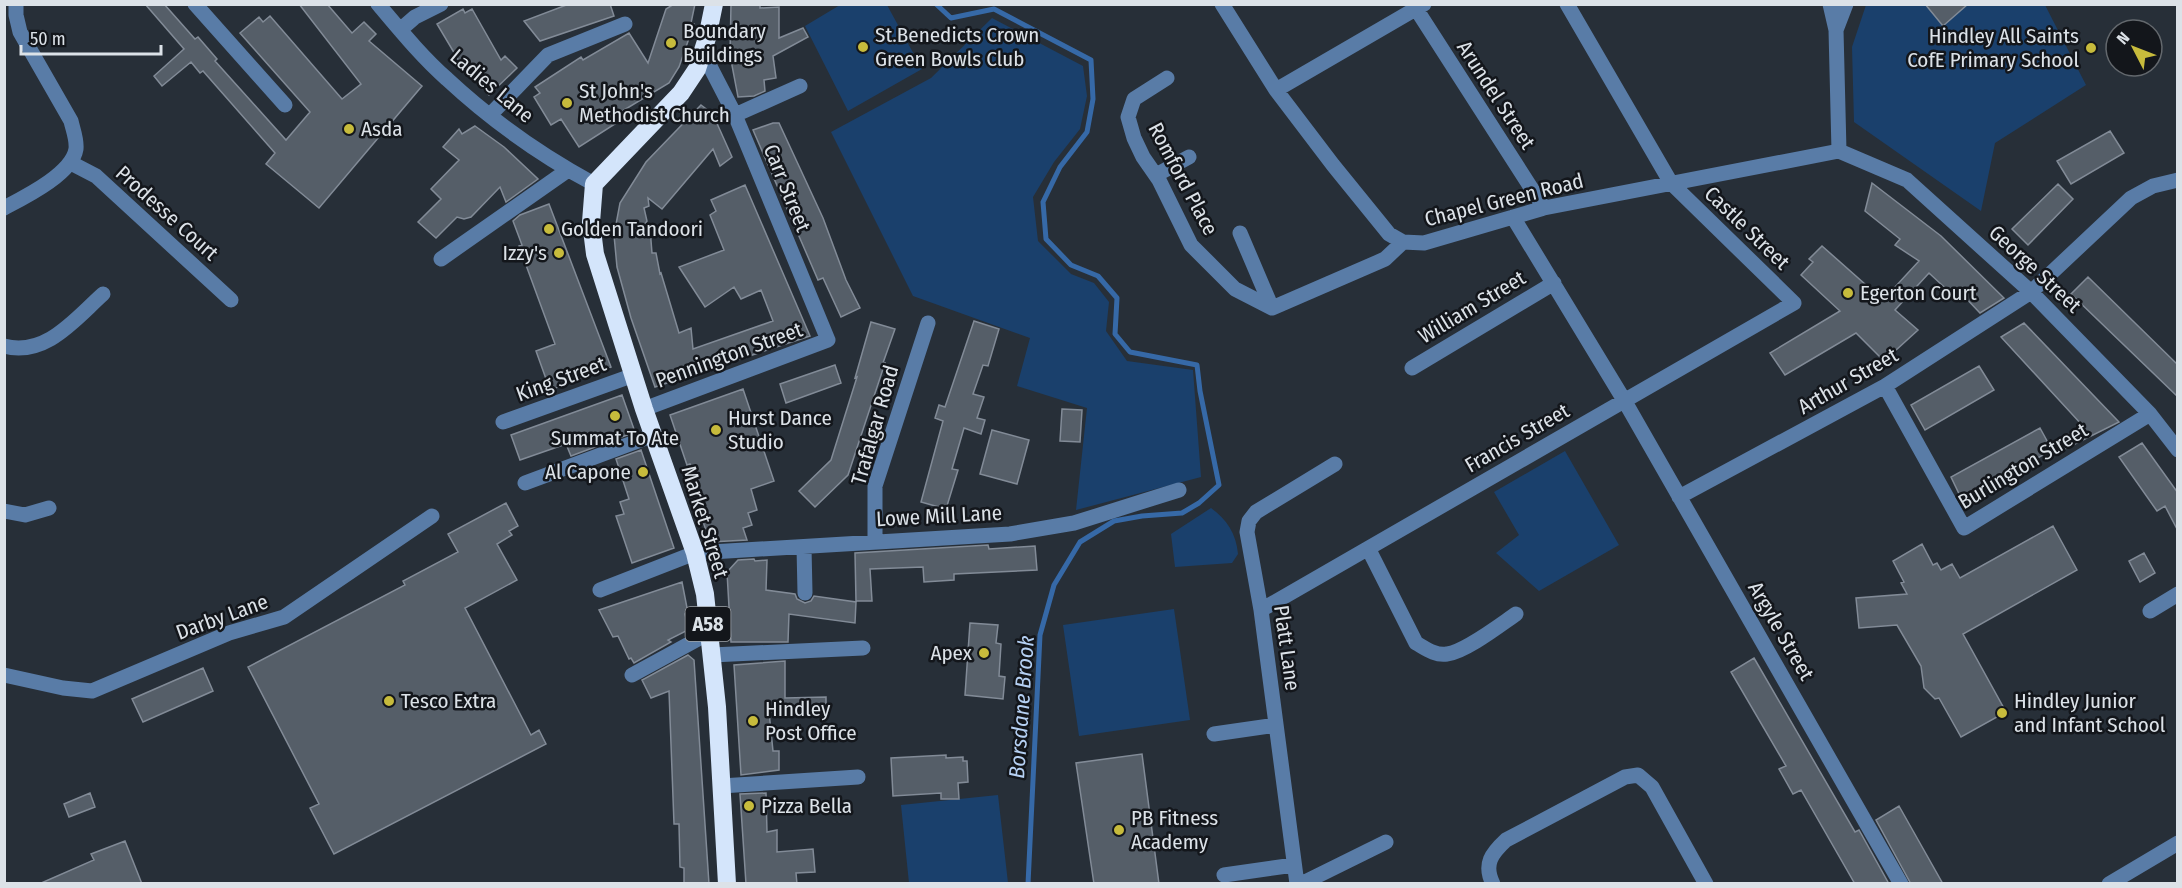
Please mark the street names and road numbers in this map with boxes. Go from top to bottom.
street label: Arundel Street [1451,36,1541,154]
street label: Ladies Lane [445,44,539,128]
street label: Romford Place [1142,118,1224,240]
street label: Carr Street [758,140,816,236]
street label: Prodesse Court [110,160,224,266]
street label: Chapel Green Road [1422,168,1586,232]
street label: Castle Street [1699,181,1795,275]
street label: George Street [1983,220,2087,318]
street label: William Street [1414,265,1530,349]
street label: Pennington Street [652,316,806,394]
street label: Arthur Street [1793,342,1903,420]
street label: King Street [512,351,610,407]
street label: Trafalgar Road [846,362,904,488]
street label: Francis Street [1460,398,1574,478]
street label: Burlington Street [1953,417,2093,515]
street label: Market Street [676,463,734,581]
street label: Lowe Mill Lane [875,500,1003,532]
street label: Argyle Street [1742,577,1820,685]
street label: Darby Lane [172,588,272,646]
street label: Platt Lane [1268,604,1306,692]
road number: A58 [686,607,730,641]

